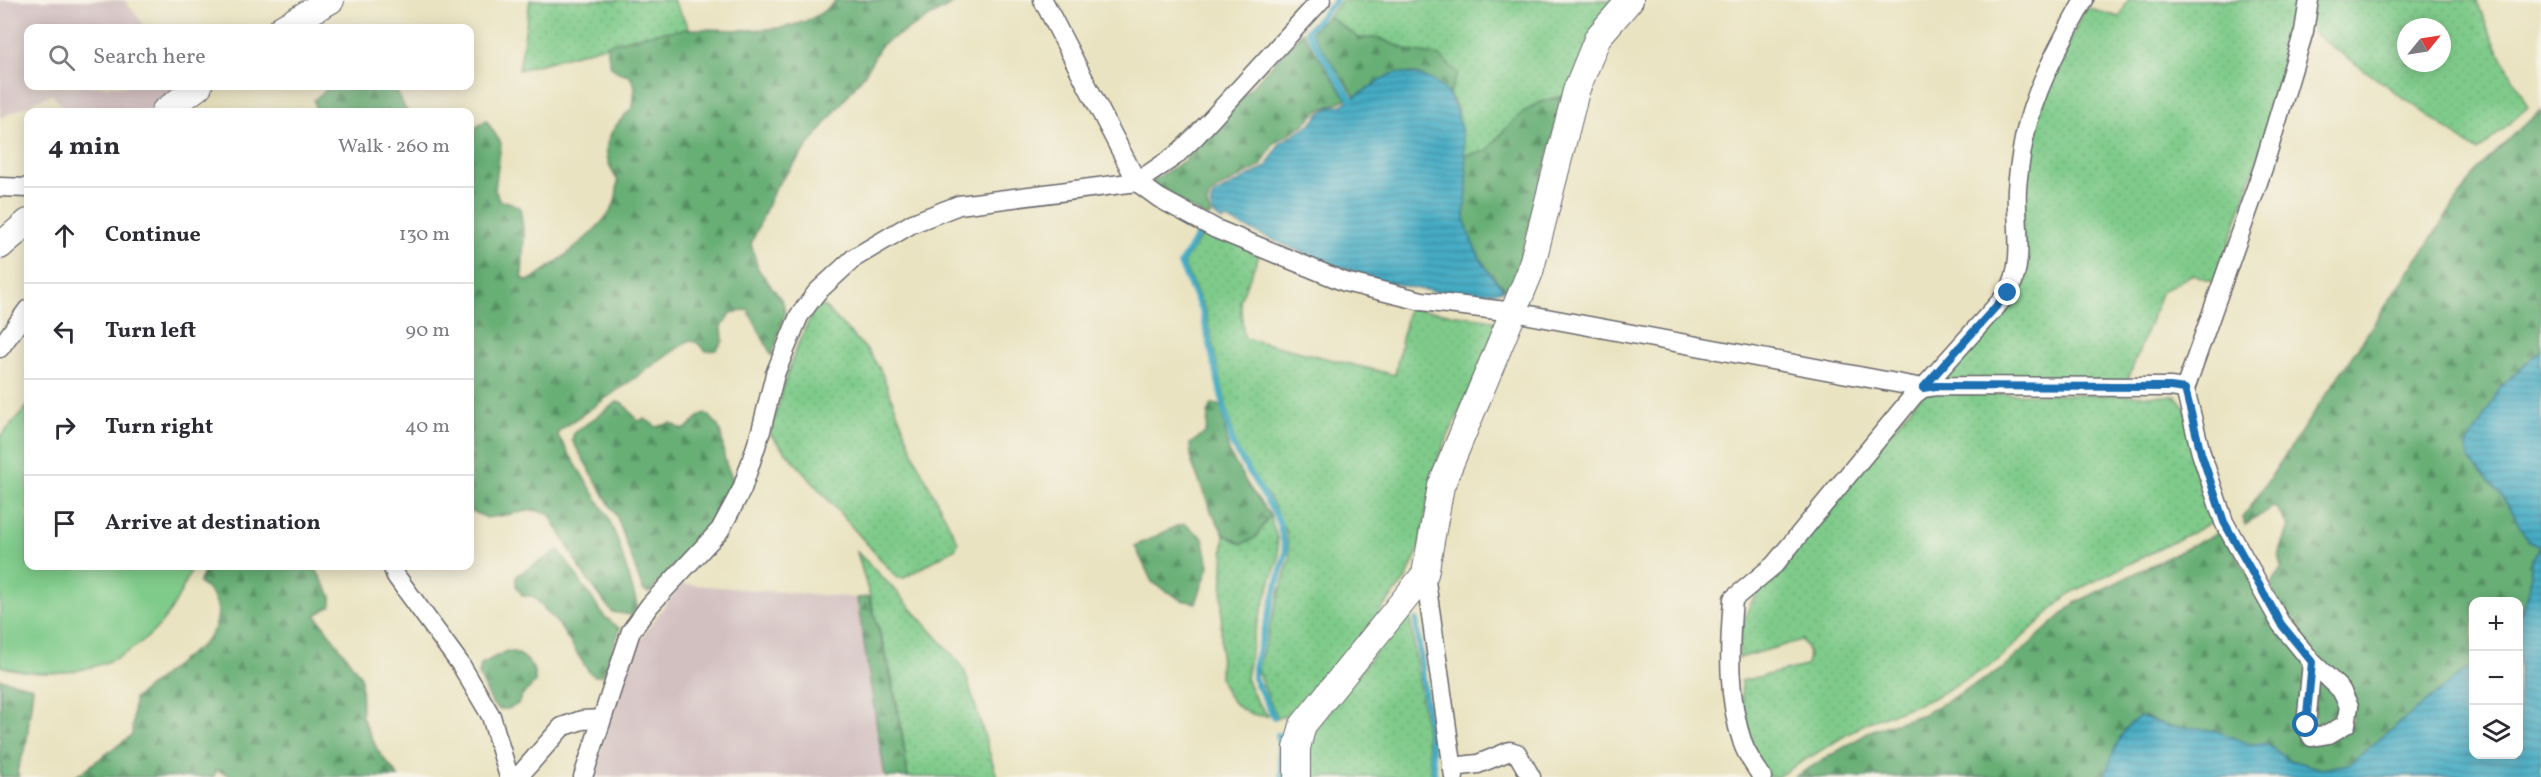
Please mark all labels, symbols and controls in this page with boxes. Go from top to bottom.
north arrow [2397,18,2451,72]
search box [24,24,474,90]
icon: search [45,41,78,74]
text: Search here [93,42,206,73]
text: 4 min [48,129,120,165]
text: Walk · 260 m [338,133,450,161]
icon: ahead [48,219,81,252]
text: Continue [105,220,201,251]
text: 130 m [399,221,450,249]
route end [1994,279,2020,305]
icon: left [48,315,81,348]
text: Turn left [105,316,196,347]
text: 90 m [406,317,450,345]
icon: right [48,411,81,444]
text: Turn right [105,412,213,443]
text: 40 m [405,413,450,441]
icon: arrive [48,507,81,540]
text: Arrive at destination [105,508,321,539]
map controls [2469,597,2523,759]
button: + [2469,597,2523,651]
button: − [2469,651,2523,705]
button: layers [2469,705,2523,759]
route start [2292,711,2318,737]

